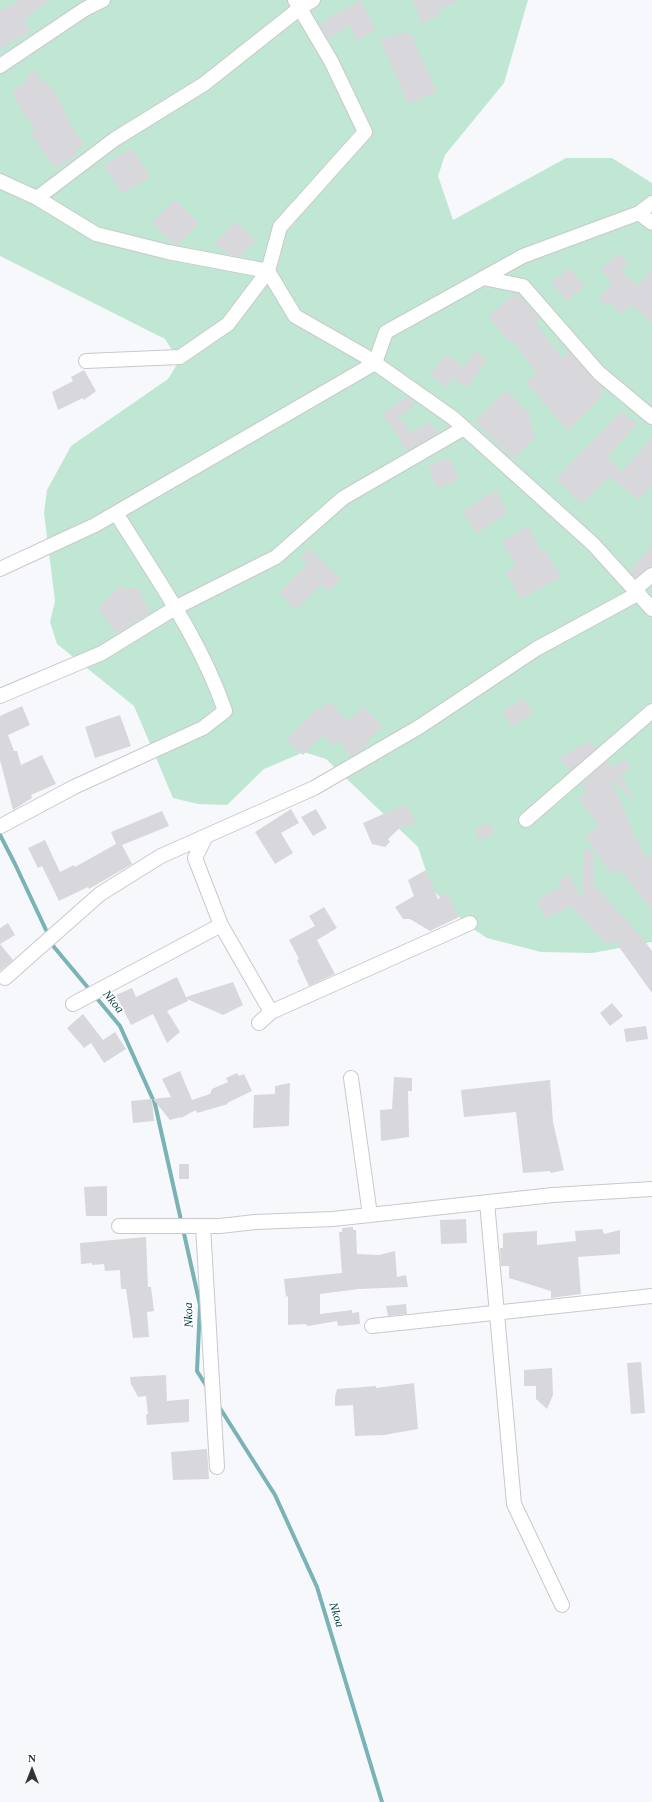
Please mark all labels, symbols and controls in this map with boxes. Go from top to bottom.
water label: Nkoa [99,988,127,1016]
water label: Nkoa [182,1302,196,1328]
water label: Nkoa [325,1601,347,1629]
north arrow [12,1750,52,1790]
text: N [28,1752,36,1764]

